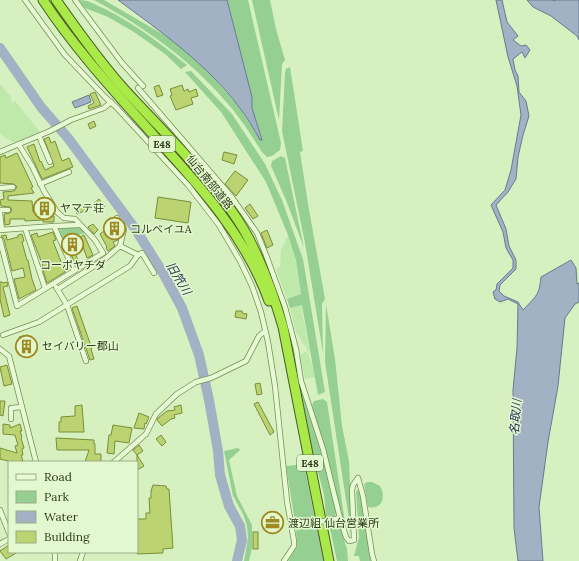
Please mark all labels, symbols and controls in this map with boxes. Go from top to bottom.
road number: E48 [149,136,175,152]
street label: 仙台南部道路 [184,152,236,212]
building icon: ヤマテ荘 [32,195,58,221]
place label: ヤマテ荘 [60,201,104,215]
building icon: コルベイユA [101,216,127,242]
place label: コルベイユA [130,222,193,236]
building icon: コーポヤチダ [60,232,86,258]
place label: コーポヤチダ [40,258,106,272]
water label: 旧笊川 [163,259,196,299]
building icon: セイバリー郡山 [13,333,39,359]
place label: セイバリー郡山 [42,339,119,353]
water label: 名取川 [506,396,524,436]
road number: E48 [297,455,323,471]
legend [8,461,138,553]
text: Road [44,469,72,484]
text: Park [44,489,70,504]
text: Water [44,509,79,524]
office icon: 渡辺組 仙台営業所 [259,510,285,536]
place label: 渡辺組 仙台営業所 [288,516,380,530]
text: Building [44,529,90,544]

